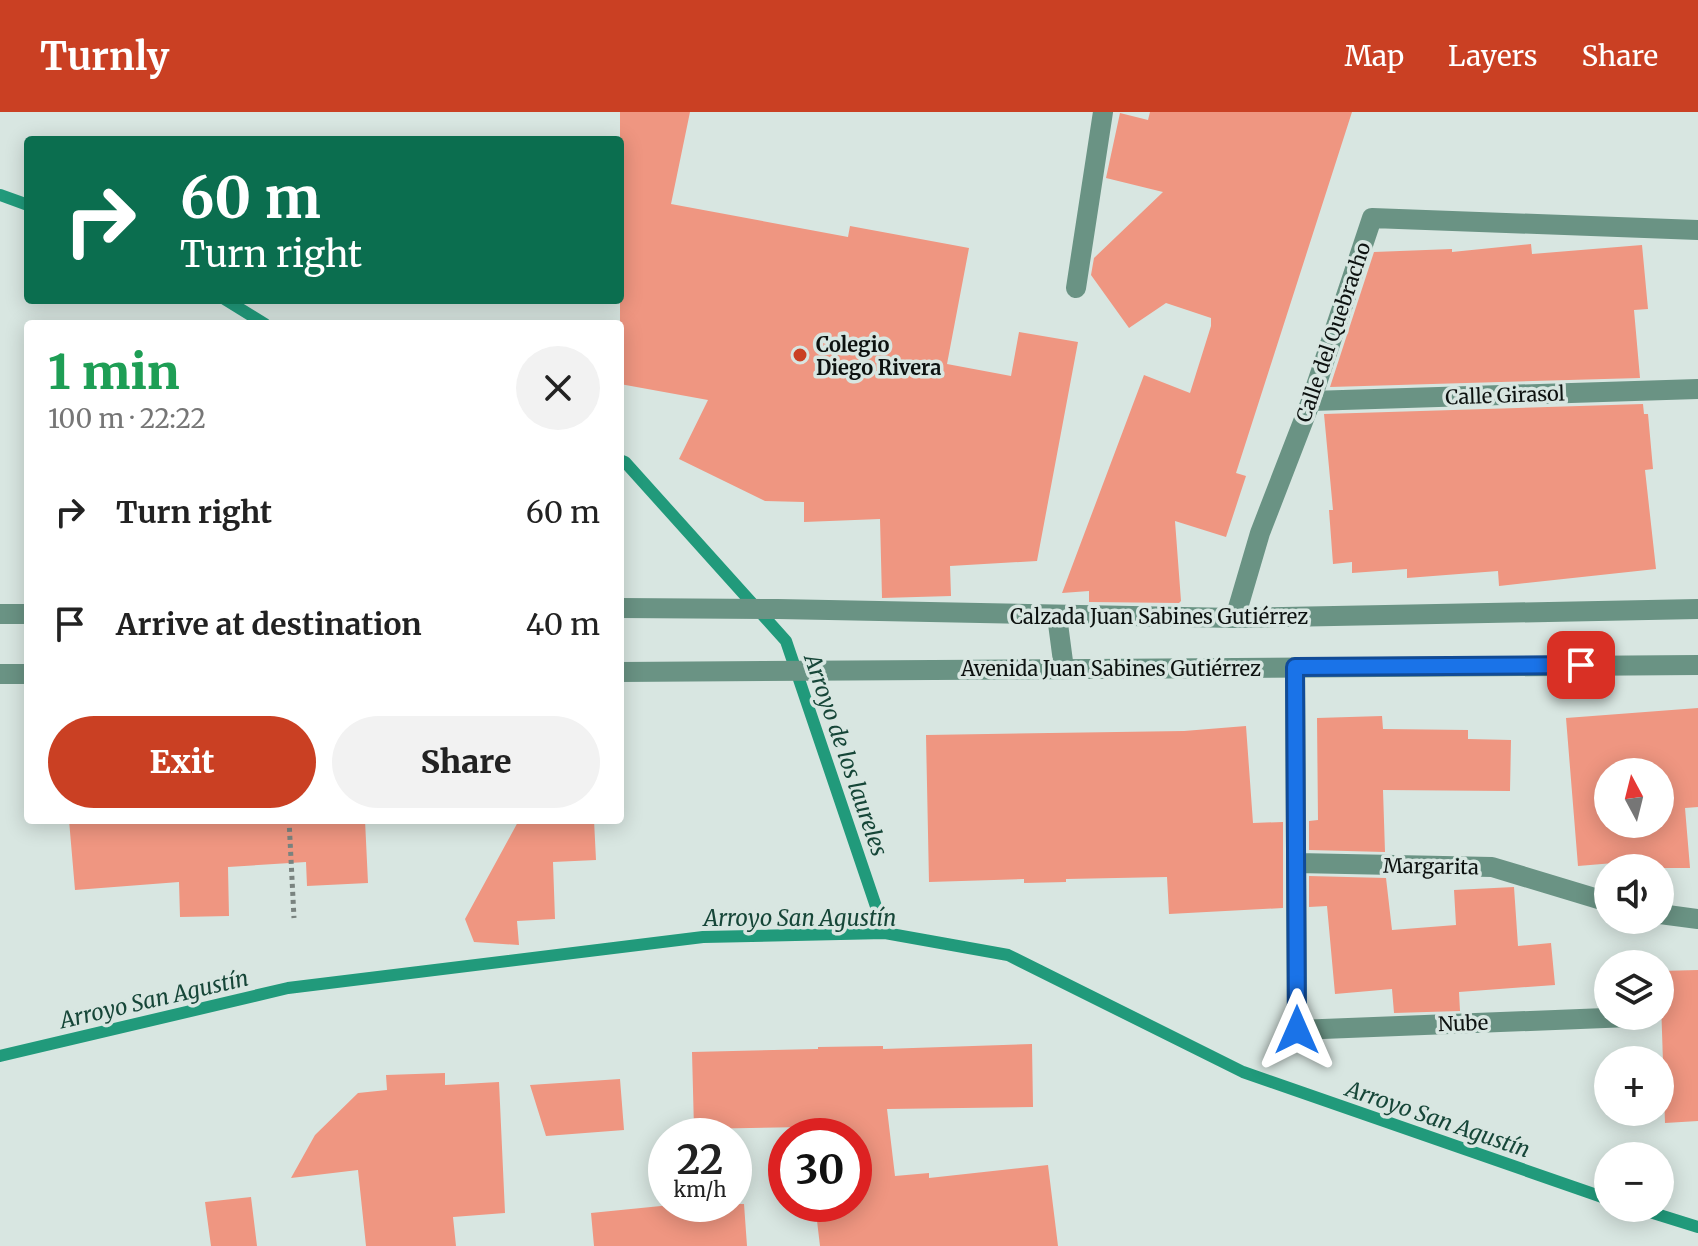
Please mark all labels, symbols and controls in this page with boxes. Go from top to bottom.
text: Turnly [40,33,169,80]
text: Map [1344,38,1404,74]
text: Layers [1448,38,1537,74]
text: Share [1581,38,1658,74]
text: 60 m [180,163,321,233]
icon: right [48,168,152,272]
text: Turn right [180,232,362,277]
street label: Calle del Quebracho [1290,238,1376,425]
place label: Colegio Diego Rivera [816,332,941,380]
text: 1 min [48,342,180,402]
button: close [516,346,600,430]
marker: Colegio Diego Rivera [791,346,809,364]
street label: Calle Girasol [1445,380,1565,410]
text: 100 m · 22:22 [48,402,206,435]
icon: right [48,490,92,534]
text: Turn right [116,493,272,531]
text: 60 m [526,493,600,531]
icon: arrive [48,602,92,646]
street label: Calzada Juan Sabines Gutiérrez [1010,604,1308,629]
text: Arrive at destination [116,605,422,643]
text: 40 m [526,605,600,643]
pin [1547,631,1615,699]
icon: arrive [1559,643,1603,687]
water label: Arroyo de los laureles [798,648,894,860]
street label: Avenida Juan Sabines Gutiérrez [960,656,1261,681]
button: Exit [48,716,316,808]
button: Share [332,716,600,808]
north arrow [1594,758,1674,838]
map controls [1594,758,1674,1222]
street label: Margarita [1383,853,1479,879]
button: sound [1594,854,1674,934]
water label: Arroyo San Agustín [702,904,896,932]
button: layers [1594,950,1674,1030]
water label: Arroyo San Agustín [55,964,251,1035]
position arrow [1255,988,1339,1072]
street label: Nube [1437,1010,1489,1036]
button: + [1594,1046,1674,1126]
water label: Arroyo San Agustín [1340,1074,1534,1164]
speed limit sign: 30 [768,1118,872,1222]
text: 22 [677,1135,723,1185]
button: − [1594,1142,1674,1222]
text: km/h [674,1177,726,1202]

